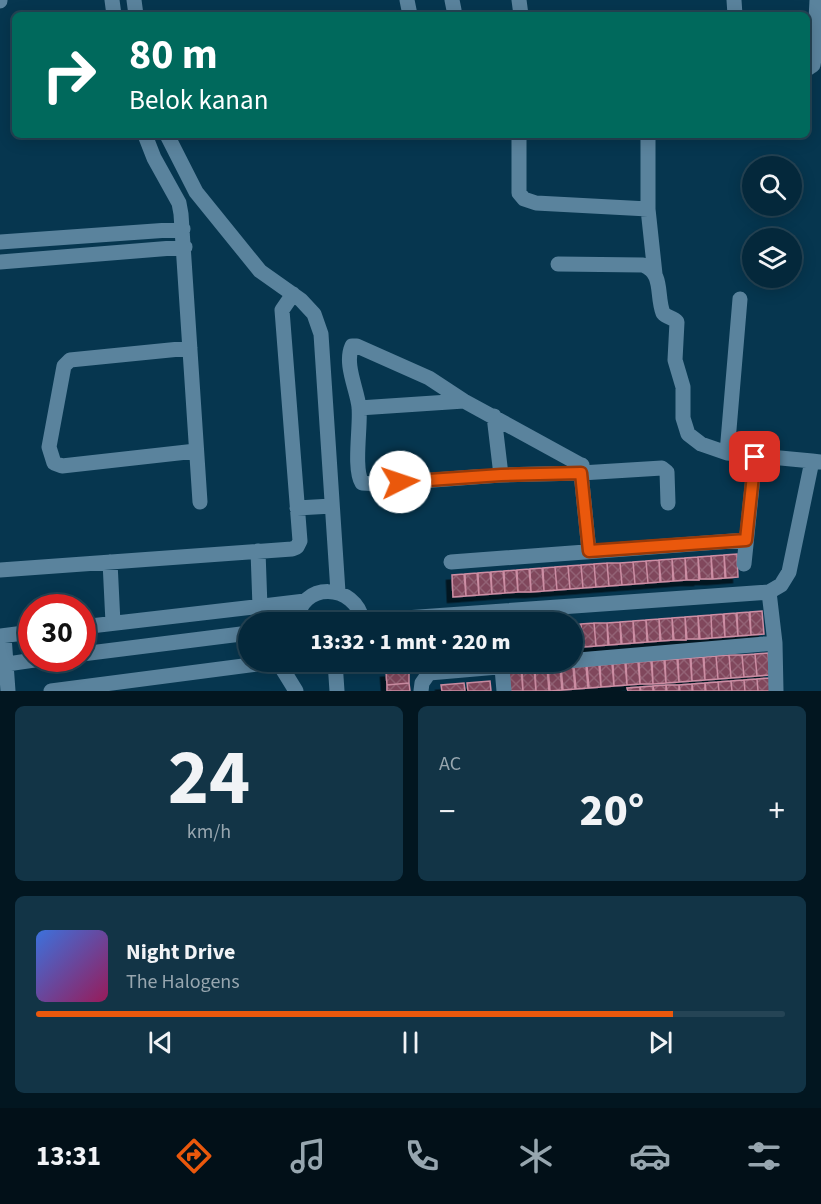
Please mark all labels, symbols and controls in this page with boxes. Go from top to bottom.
text: 80 m [129,25,218,85]
icon: right [30,36,108,114]
text: Belok kanan [129,81,268,120]
map controls [742,156,802,288]
button: search [742,156,802,216]
button: layers [742,228,802,288]
pin [729,431,780,482]
icon: arrive [738,440,771,473]
position arrow [368,450,432,514]
speed limit sign: 30 [18,594,96,672]
text: 13:32 · 1 mnt · 220 m [310,626,511,658]
text: 24 [168,723,250,834]
text: AC [439,750,461,778]
text: 20° [580,779,644,843]
text: − [439,788,455,835]
text: + [769,788,785,835]
text: km/h [187,818,231,846]
text: Night Drive [126,936,235,968]
text: The Halogens [126,968,240,996]
icon: previous [144,1026,177,1059]
icon: pause [394,1026,427,1059]
icon: next [644,1026,677,1059]
icon: directions [173,1135,215,1177]
icon: music [287,1135,329,1177]
icon: phone [401,1135,443,1177]
icon: climate [515,1135,557,1177]
icon: car [629,1135,671,1177]
icon: filters [743,1135,785,1177]
text: 13:31 [36,1137,101,1176]

